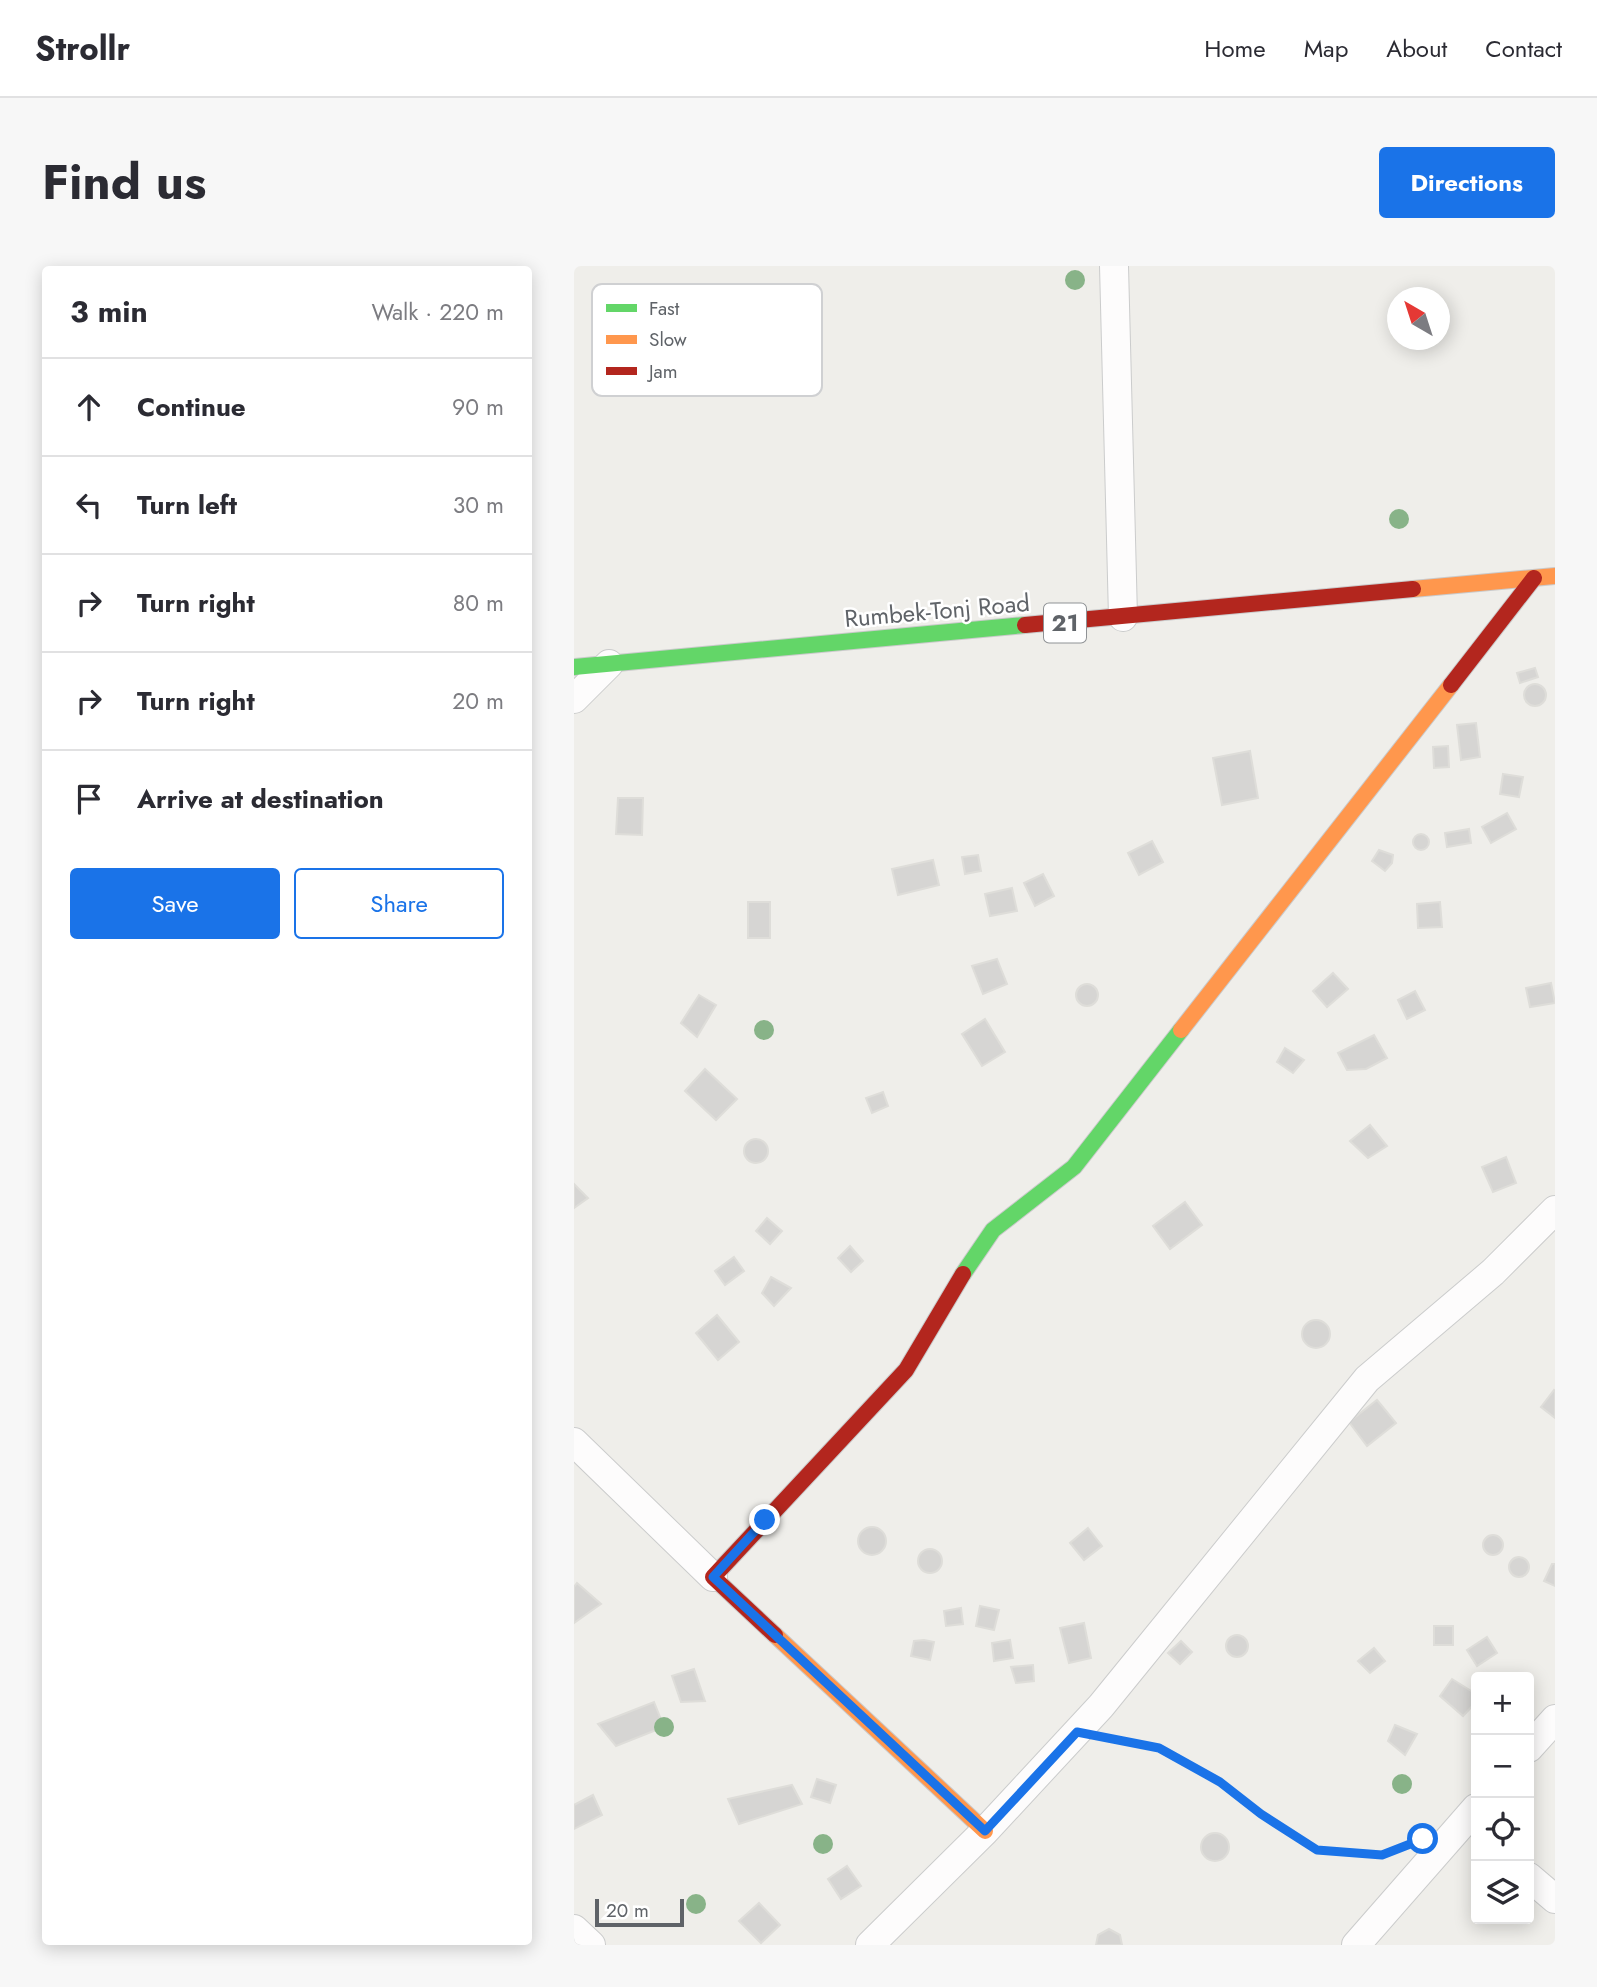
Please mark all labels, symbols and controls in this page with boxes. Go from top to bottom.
text: Strollr [35,25,130,72]
text: Home [1204,31,1266,66]
text: Map [1304,31,1348,66]
text: About [1386,31,1447,66]
text: Contact [1485,31,1562,66]
text: Find us [42,147,206,217]
button: Directions [1379,147,1555,218]
legend [592,284,822,396]
north arrow [1387,287,1450,350]
text: 3 min [70,290,148,333]
text: Walk · 220 m [372,295,504,329]
text: Fast [649,295,680,322]
text: Slow [649,326,687,353]
text: Jam [646,358,678,385]
icon: ahead [70,388,108,426]
text: Continue [137,388,246,426]
text: 90 m [452,390,504,424]
icon: left [70,486,108,524]
text: Turn left [137,486,237,524]
text: 30 m [453,488,504,522]
icon: right [70,584,108,622]
text: Turn right [137,584,255,622]
street label: Rumbek-Tonj Road [843,585,1031,636]
text: 80 m [453,586,504,620]
road number: 21 [1044,604,1086,642]
icon: right [70,682,108,720]
text: Turn right [137,682,255,720]
text: 20 m [452,684,504,718]
icon: arrive [70,780,108,818]
text: Arrive at destination [137,780,384,818]
button: Save [70,868,280,939]
button: Share [294,868,504,939]
route end [749,1504,780,1535]
map controls [1471,1672,1534,1924]
button: + [1471,1672,1534,1735]
button: − [1471,1735,1534,1798]
button: locate [1471,1798,1534,1861]
route start [1407,1823,1438,1854]
button: layers [1471,1861,1534,1924]
scale bar [595,1896,684,1928]
text: 20 m [606,1897,649,1924]

